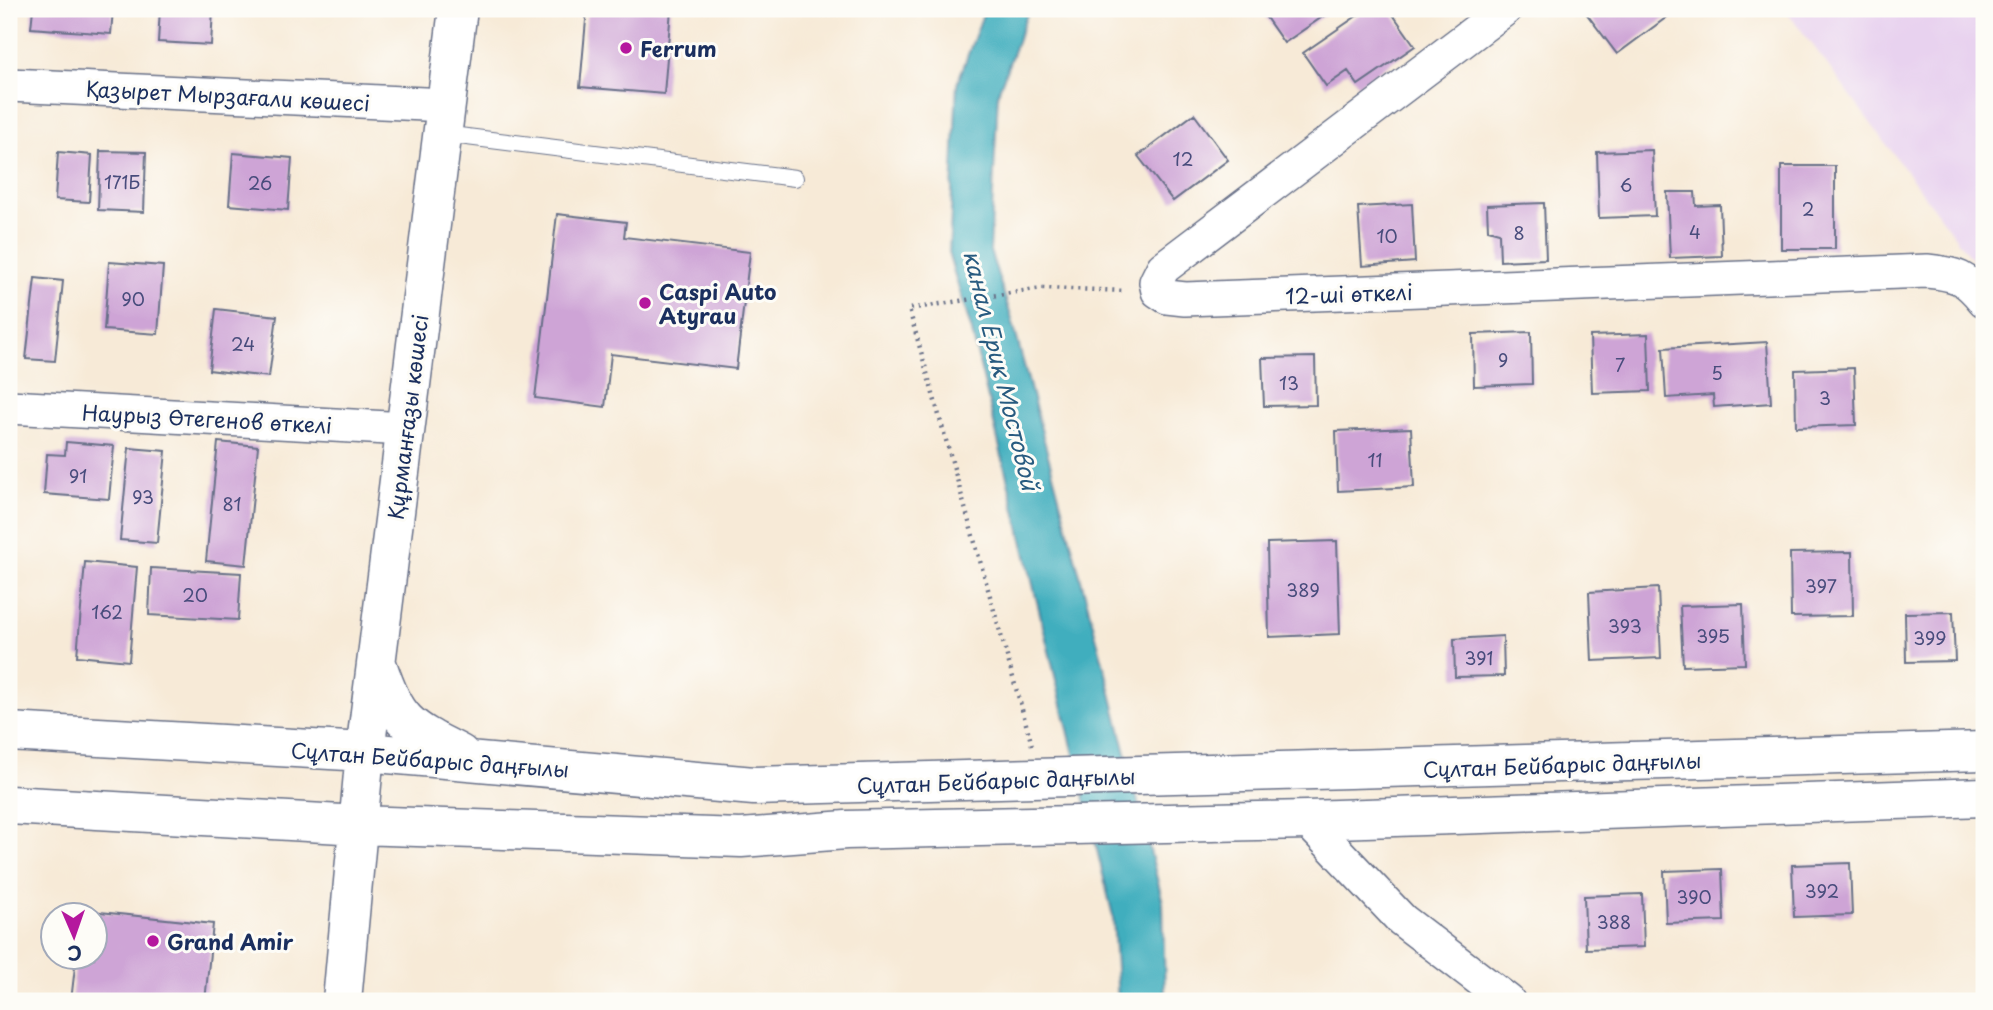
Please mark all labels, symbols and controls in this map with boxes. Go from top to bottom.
place label: Ferrum [640,32,717,64]
marker: Ferrum [618,40,634,56]
street label: Қазырет Мырзағали көшесі [85,72,371,118]
house number: 12 [1173,145,1193,172]
house number: 171Б [104,168,140,195]
house number: 26 [248,169,272,196]
house number: 6 [1620,171,1632,198]
house number: 2 [1802,195,1814,222]
house number: 4 [1689,218,1701,245]
house number: 8 [1513,219,1525,246]
house number: 10 [1376,222,1398,249]
water label: канал Ерик Мостовой [955,246,1049,496]
place label: Caspi Auto Atyrau [659,275,776,331]
street label: 12-ші өткелі [1285,275,1413,311]
house number: 90 [121,285,145,312]
marker: Caspi Auto Atyrau [637,295,653,311]
street label: Құрманғазы көшесі [379,312,435,522]
house number: 24 [231,330,255,357]
house number: 9 [1498,346,1508,373]
house number: 7 [1615,351,1625,378]
house number: 5 [1711,359,1723,386]
house number: 13 [1279,369,1299,396]
house number: 3 [1819,384,1831,411]
street label: Наурыз Өтегенов өткелі [81,395,333,441]
house number: 11 [1367,446,1383,473]
house number: 91 [69,462,87,489]
house number: 93 [132,483,154,510]
house number: 81 [222,490,242,517]
house number: 397 [1805,572,1837,599]
house number: 389 [1286,576,1320,603]
house number: 20 [182,581,208,608]
house number: 162 [91,598,123,625]
house number: 393 [1608,612,1642,639]
house number: 395 [1696,622,1730,649]
house number: 399 [1913,624,1947,651]
house number: 391 [1465,644,1493,671]
street label: Сұлтан Бейбарыс даңғылы [290,733,570,785]
street label: Сұлтан Бейбарыс даңғылы [1422,743,1702,785]
street label: Сұлтан Бейбарыс даңғылы [856,759,1136,801]
house number: 392 [1805,877,1839,904]
house number: 390 [1676,883,1712,910]
north arrow [38,902,108,972]
house number: 388 [1597,908,1631,935]
place label: Grand Amir [167,925,294,957]
marker: Grand Amir [145,933,161,949]
text: С [67,940,82,968]

